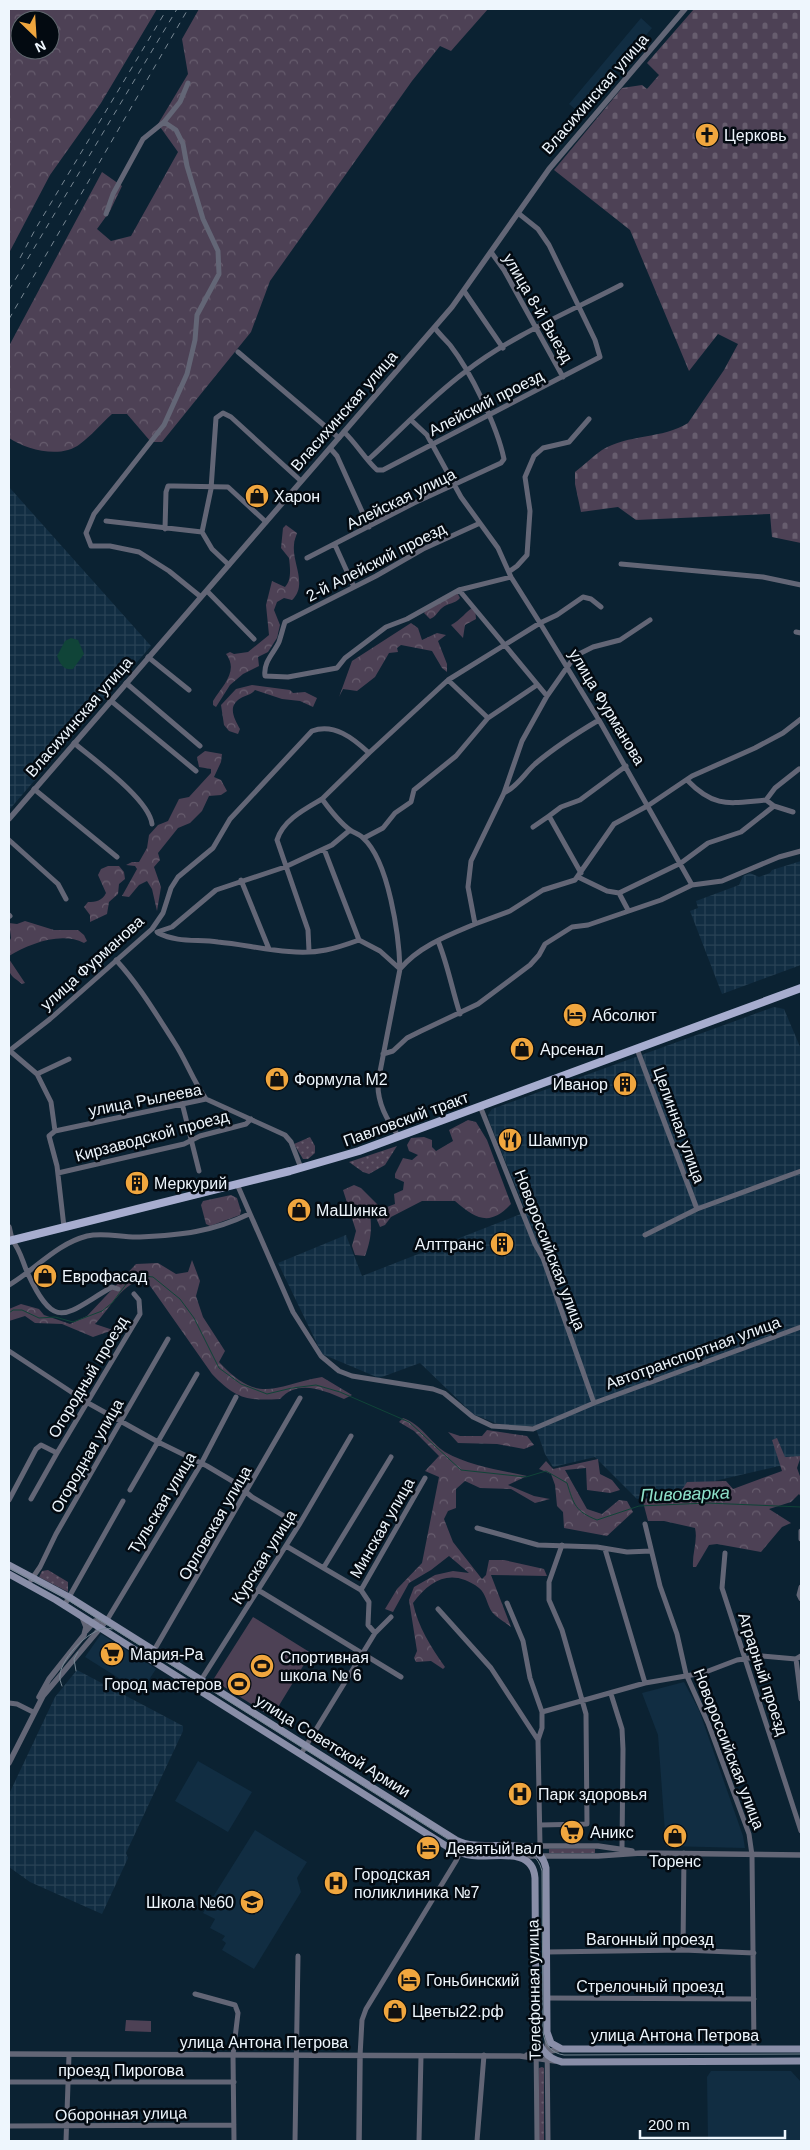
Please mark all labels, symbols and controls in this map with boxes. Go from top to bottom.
north arrow [10,10,60,60]
street label: Власихинская улица [538,31,652,157]
text: N [33,37,48,56]
church icon: Церковь [694,122,720,148]
place label: Церковь [724,127,787,144]
street label: улица 8-й Выезд [500,250,576,366]
street label: Власихинская улица [287,348,401,474]
street label: Алейский проезд [426,366,547,439]
street label: Алейская улица [344,465,458,533]
shop icon: Харон [244,483,270,509]
place label: Харон [274,488,320,505]
street label: 2-й Алейский проезд [303,519,449,605]
street label: улица Фурманова [566,646,648,768]
street label: Власихинская улица [22,654,136,780]
street label: улица Фурманова [37,912,147,1014]
hotel icon: Абсолют [562,1002,588,1028]
place label: Абсолют [592,1007,657,1024]
shop icon: Арсенал [509,1036,535,1062]
place label: Арсенал [540,1041,604,1058]
street label: Целинная улица [650,1065,708,1185]
shop icon: Формула М2 [264,1066,290,1092]
place label: Формула М2 [294,1071,388,1088]
building icon: Иванор [612,1071,638,1097]
place label: Иванор [553,1076,608,1093]
street label: улица Рылеева [87,1081,203,1119]
street label: Павловский тракт [341,1088,472,1150]
street label: Кирзаводской проезд [73,1107,231,1165]
restaurant icon: Шампур [497,1127,523,1153]
place label: Шампур [528,1132,588,1149]
street label: Новороссийская улица [511,1167,589,1333]
building icon: Меркурий [124,1170,150,1196]
place label: Меркурий [154,1175,227,1192]
shop icon: МаШинка [286,1197,312,1223]
place label: МаШинка [316,1202,387,1219]
building icon: Алттранс [489,1231,515,1257]
place label: Алттранс [415,1236,484,1253]
shop icon: Еврофасад [32,1263,58,1289]
place label: Еврофасад [62,1268,148,1285]
street label: Огородный проезд [45,1313,131,1441]
street label: Автотранспортная улица [603,1313,783,1393]
street label: Огородная улица [48,1396,127,1516]
street label: Тульская улица [125,1449,199,1557]
street label: Орловская улица [175,1463,255,1583]
street label: Минская улица [347,1475,418,1581]
water label: Пивоварка [640,1482,730,1506]
street label: Курская улица [228,1507,300,1607]
street label: Аграрный проезд [735,1610,791,1738]
supermarket icon: Мария-Ра [99,1641,125,1667]
place label: Мария-Ра [130,1646,203,1663]
place label: Спортивная школа № 6 [280,1649,369,1684]
sports icon: Спортивная школа № 6 [249,1653,275,1679]
street label: Новороссийская улица [690,1666,768,1832]
sports icon: Город мастеров [226,1671,252,1697]
place label: Город мастеров [104,1676,222,1693]
street label: улица Советской Армии [253,1691,413,1801]
hospital icon: Парк здоровья [507,1781,533,1807]
place label: Парк здоровья [538,1786,647,1803]
supermarket icon: Аникс [559,1819,585,1845]
shop icon: Торенс [662,1823,688,1849]
place label: Аникс [590,1824,634,1841]
hotel icon: Девятый вал [415,1835,441,1861]
place label: Девятый вал [446,1840,541,1857]
place label: Торенс [649,1853,701,1870]
place label: Городская поликлиника №7 [354,1866,480,1901]
hospital icon: Городская поликлиника №7 [323,1870,349,1896]
school or university icon: Школа №60 [239,1889,265,1915]
place label: Школа №60 [146,1894,234,1911]
street label: Телефонная улица [524,1919,544,2061]
street label: Вагонный проезд [586,1931,715,1948]
hotel icon: Гоньбинский [396,1967,422,1993]
place label: Гоньбинский [426,1972,519,1989]
street label: Стрелочный проезд [576,1978,724,1995]
shop icon: Цветы22.рф [382,1998,408,2024]
place label: Цветы22.рф [412,2003,504,2020]
street label: улица Антона Петрова [591,2027,759,2044]
street label: улица Антона Петрова [180,2034,348,2051]
street label: проезд Пирогова [58,2062,184,2079]
street label: Оборонная улица [55,2104,187,2124]
scale bar [640,2108,785,2140]
text: 200 m [648,2116,690,2133]

